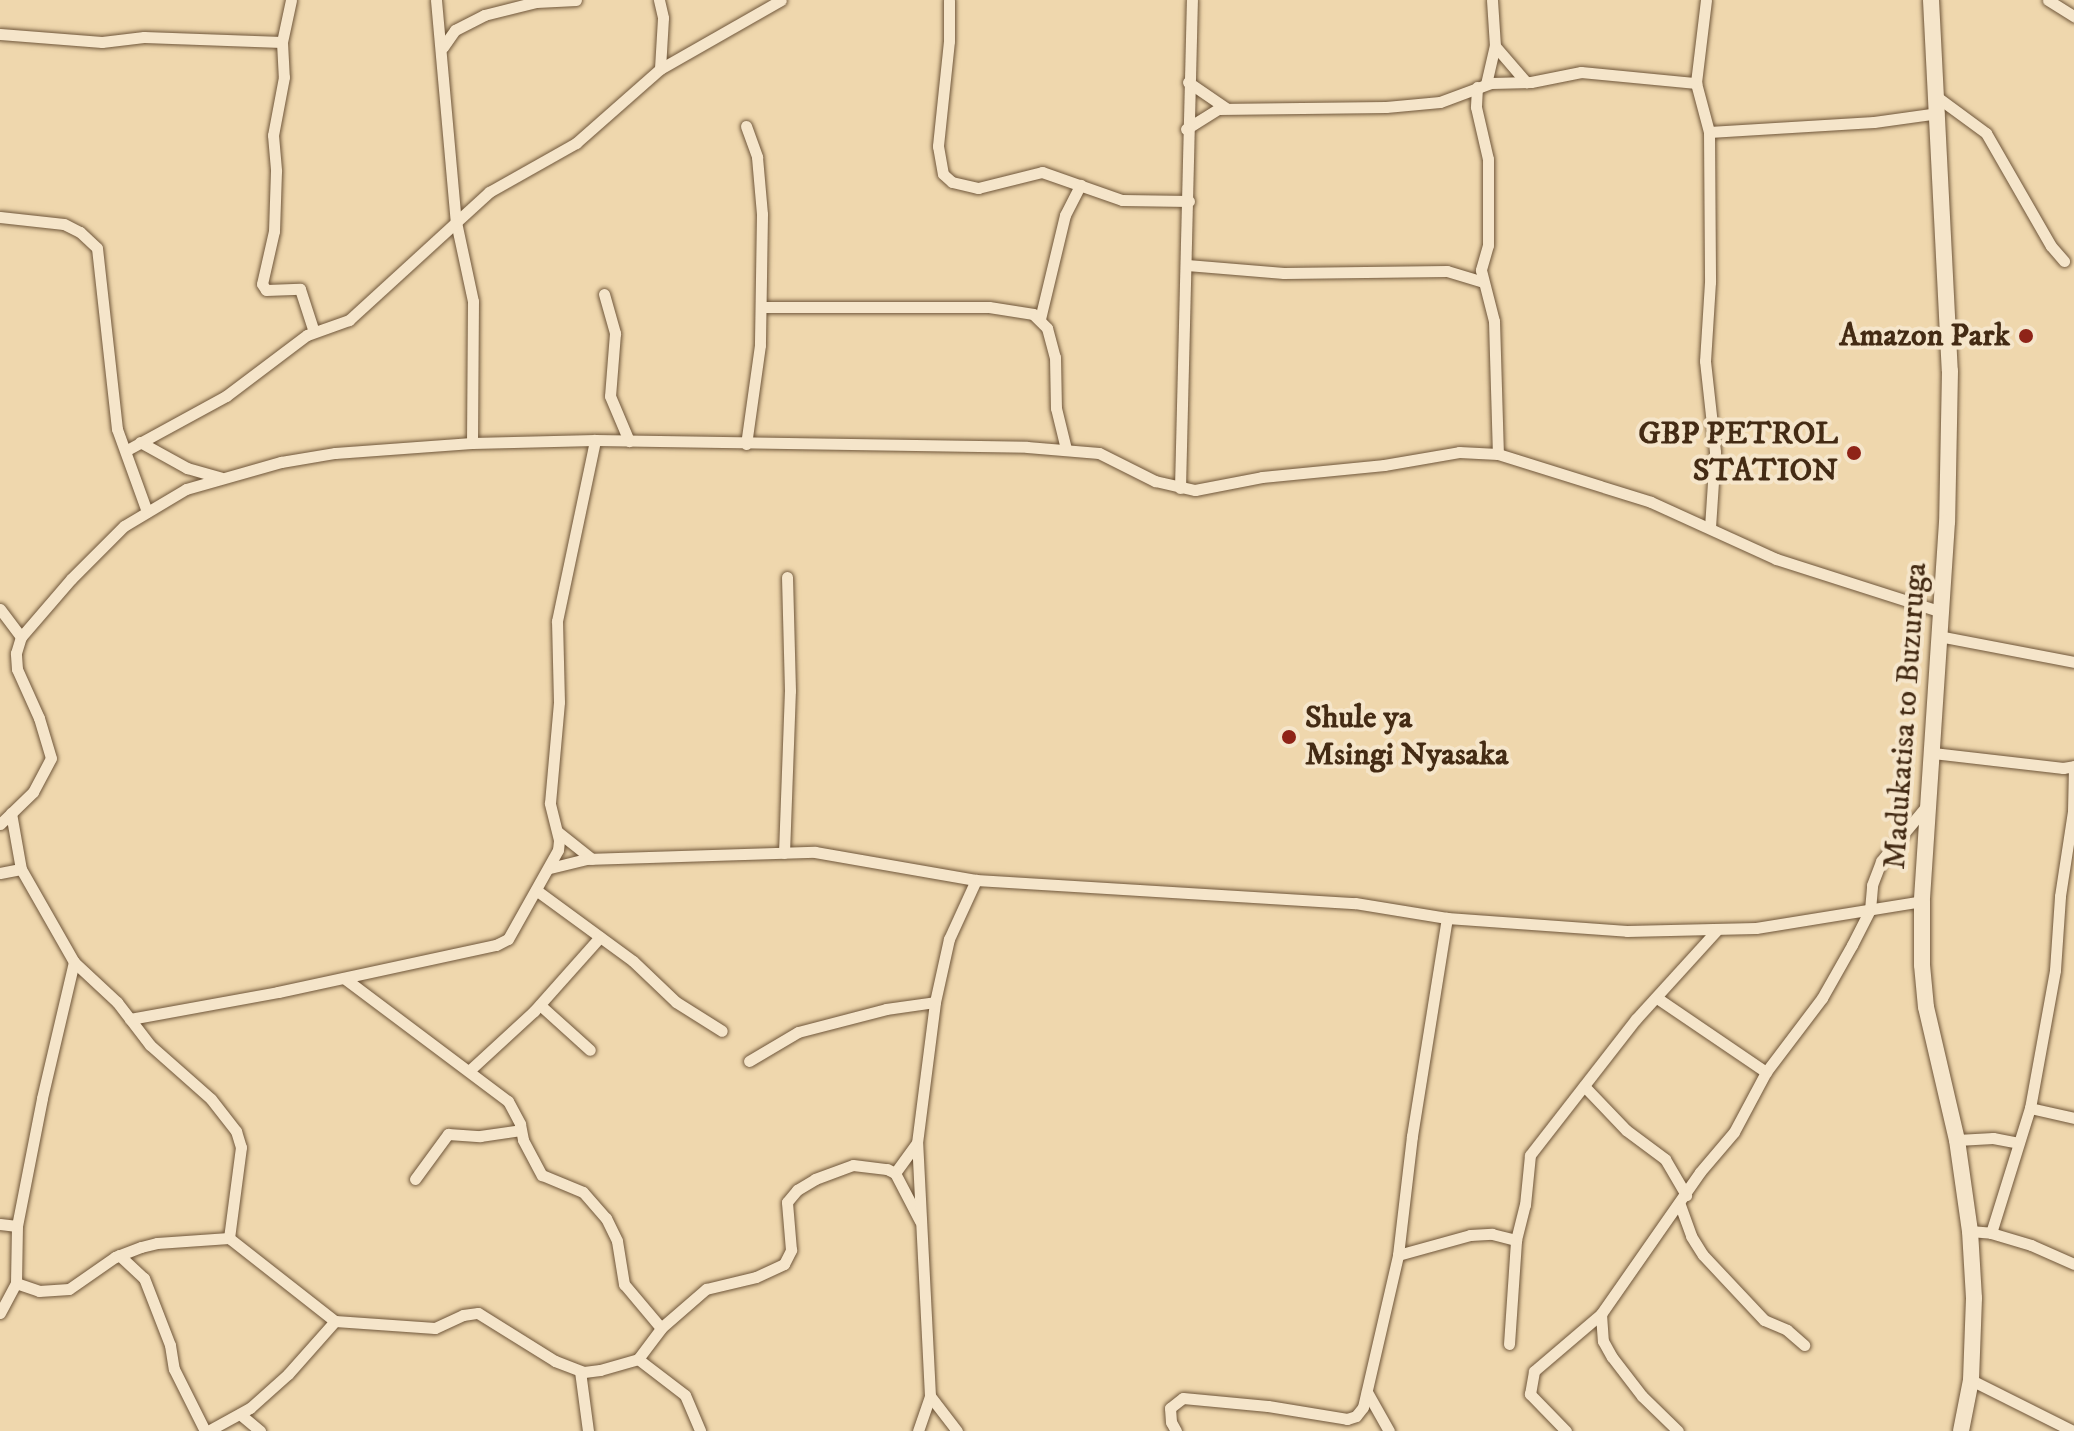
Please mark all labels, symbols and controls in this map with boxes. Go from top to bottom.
place label: Amazon Park [1839,317,2010,355]
marker: Amazon Park [2017,327,2035,345]
place label: GBP PETROL STATION [1638,416,1838,491]
marker: GBP PETROL STATION [1845,444,1863,462]
street label: Madukatisa to Buzuruga [1876,561,1936,871]
place label: Shule ya Msingi Nyasaka [1305,700,1509,775]
marker: Shule ya Msingi Nyasaka [1280,728,1298,746]

